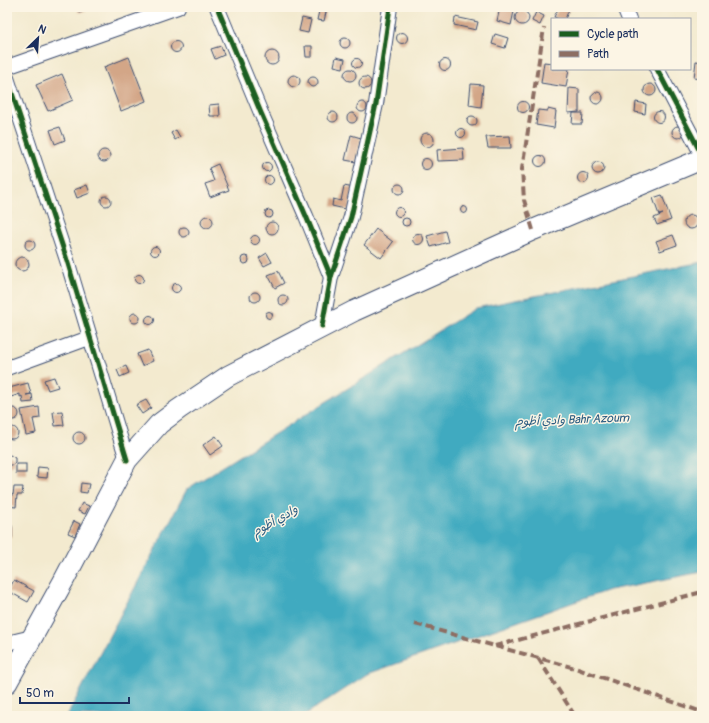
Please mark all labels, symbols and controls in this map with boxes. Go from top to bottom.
north arrow [18,18,58,58]
legend [551,18,691,70]
text: N [36,22,49,37]
text: Cycle path [587,27,639,42]
text: Path [587,47,609,62]
water label: وادي أظوم Bahr Azoum [514,410,631,432]
water label: وادي أظوم [249,502,302,542]
scale bar [20,679,129,705]
text: 50 m [26,686,54,701]

